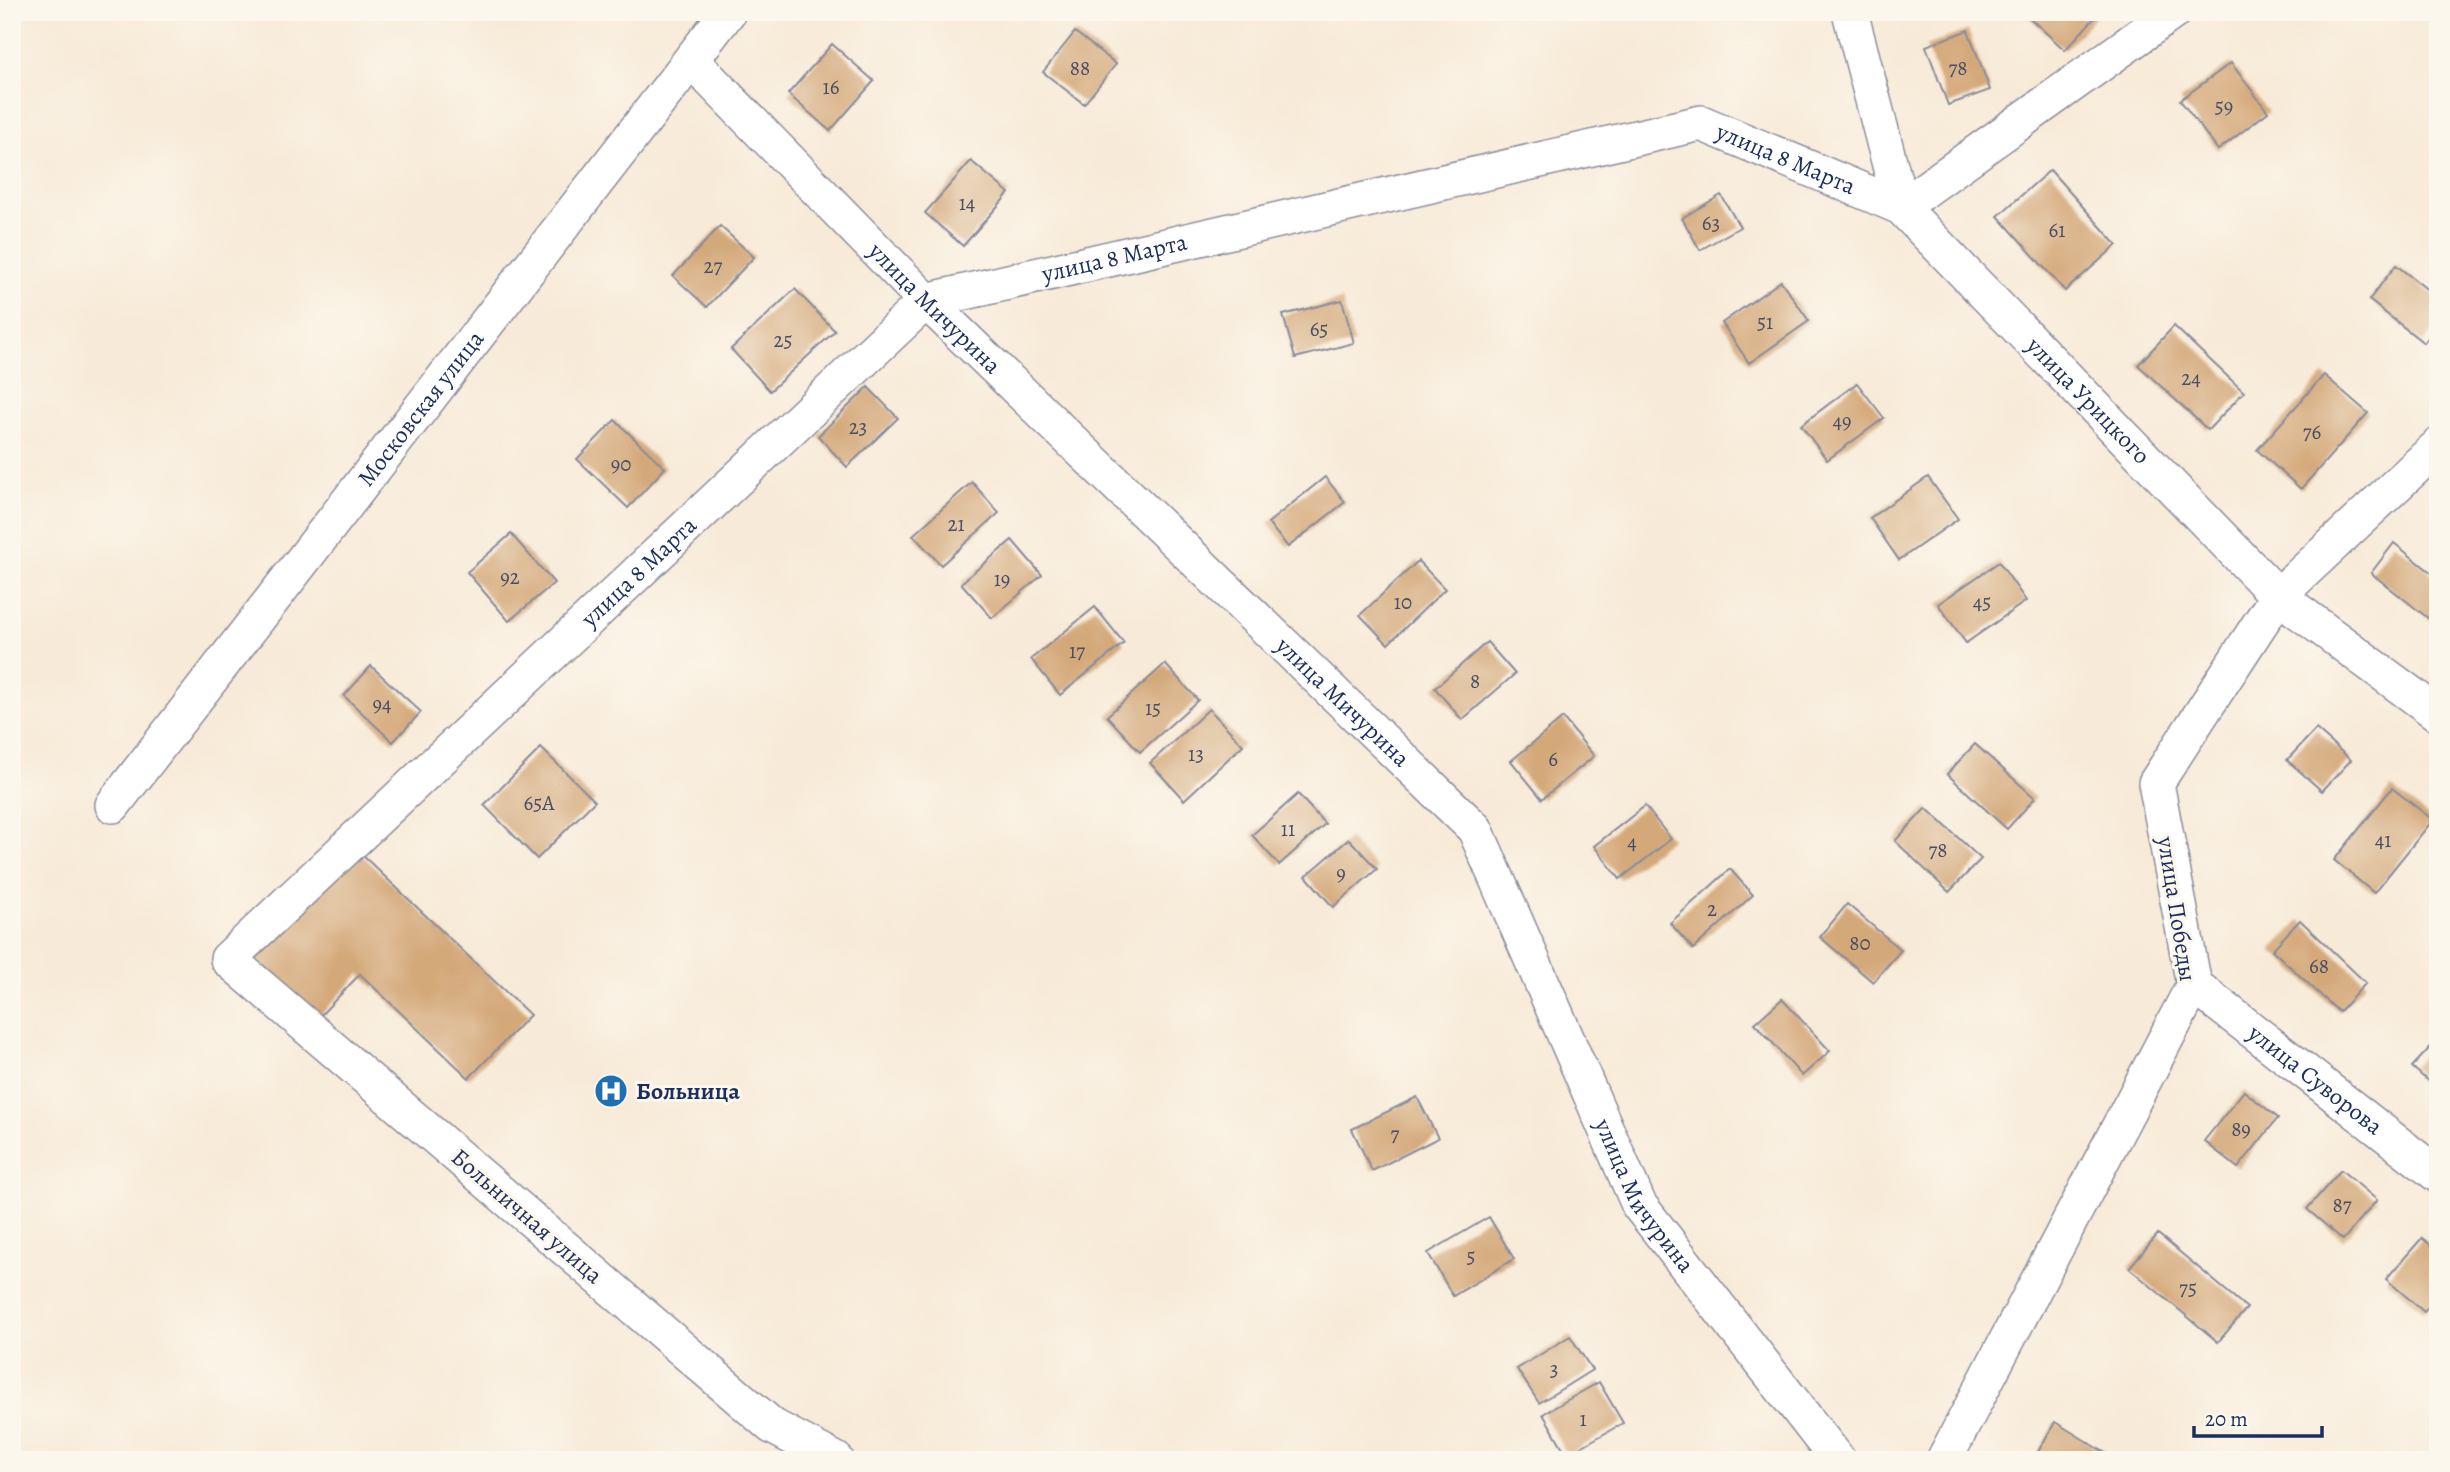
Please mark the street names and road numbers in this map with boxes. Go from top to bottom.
street label: улица 8 Марта [1711,115,1860,202]
street label: улица 8 Марта [1038,226,1190,290]
street label: улица Мичурина [861,235,1008,381]
street label: Московская улица [350,324,491,493]
street label: улица Урицкого [2019,329,2158,471]
street label: улица 8 Марта [573,509,704,635]
street label: улица Мичурина [1268,629,1417,774]
street label: улица Победы [2150,833,2204,984]
street label: улица Суворова [2241,1016,2389,1142]
street label: улица Мичурина [1587,1113,1702,1279]
street label: Больничная улица [444,1141,610,1291]

